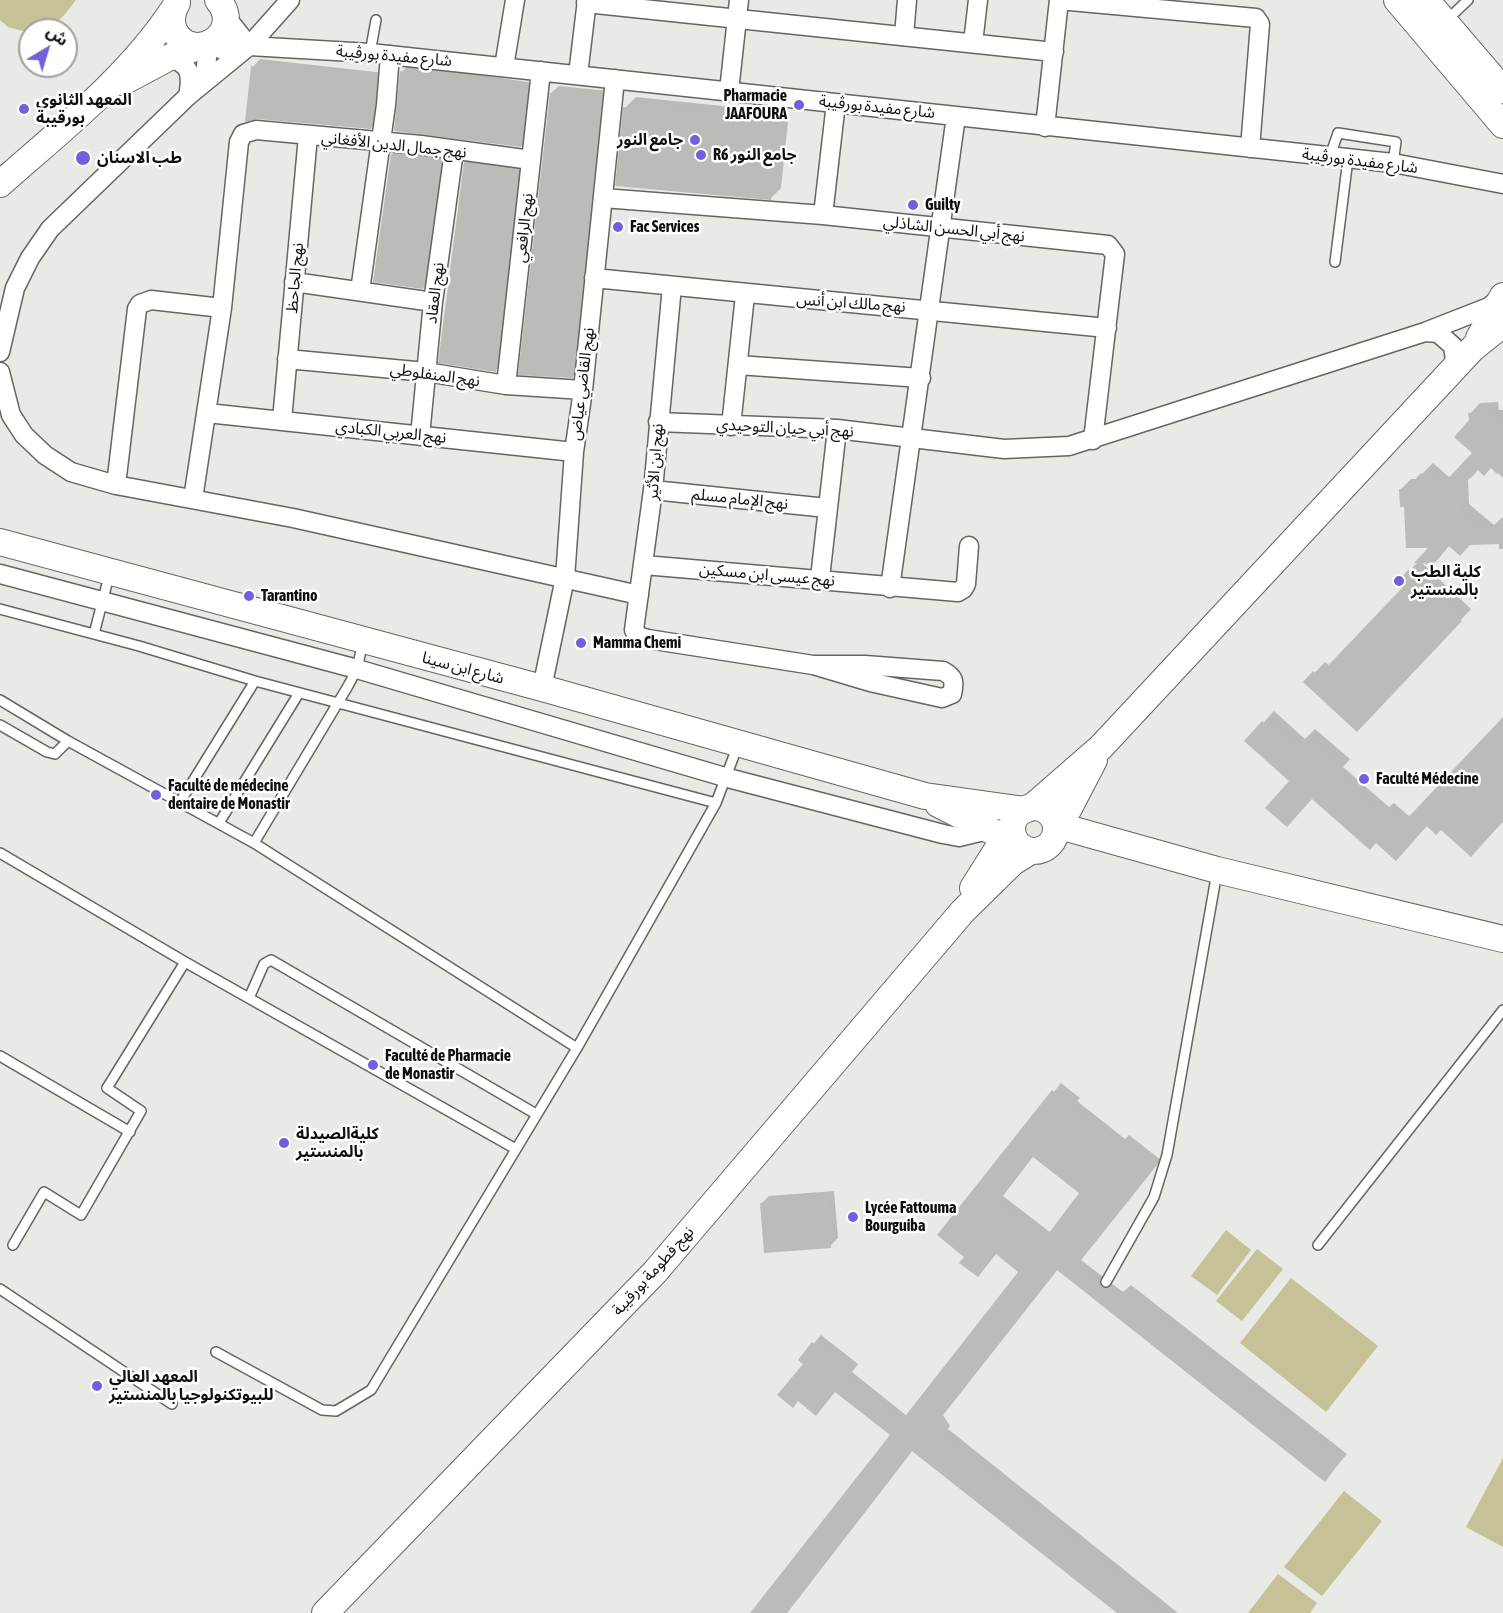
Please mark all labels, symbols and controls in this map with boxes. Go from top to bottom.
north arrow [18,18,78,78]
text: ش [44,22,72,49]
street label: شارع مفيدة بورڨيبة [335,41,453,71]
place label: Pharmacie JAAFOURA [723,86,787,124]
place label: المعهد الثانوي بورقيبة [36,90,132,128]
street label: شارع مفيدة بورڨيبة [818,91,936,123]
marker: Pharmacie JAAFOURA [792,98,806,112]
marker: المعهد الثانوي بورقيبة [17,102,31,116]
street label: نهج جمال الدين الأفغاني [320,128,468,162]
place label: جامع النور [617,130,683,150]
marker: جامع النور [688,133,702,147]
street label: شارع مفيدة بورڨيبة [1301,144,1419,178]
place label: R6 جامع النور [713,145,797,165]
place label: طب الاسنان [97,148,182,168]
marker: R6 جامع النور [694,148,708,162]
marker: طب الاسنان [74,149,92,167]
street label: نهج الرافعي [511,192,537,264]
place label: Guilty [925,195,960,215]
marker: Guilty [906,198,920,212]
street label: نهج أبي الحسن الشاذلي [882,212,1026,246]
place label: Fac Services [630,217,699,237]
marker: Fac Services [611,220,625,234]
street label: نهج الجاحظ [282,242,308,314]
street label: نهج العقاد [422,261,448,325]
street label: نهج مالك ابن أنس [796,290,906,316]
street label: نهج القاضي عياض [566,326,598,442]
street label: نهج المنفلوطي [389,359,481,391]
street label: نهج أبي حيان التوحيدي [716,415,854,441]
street label: نهج العربي الكبادي [335,417,447,447]
street label: نهج ابن الأثير [643,423,667,501]
street label: نهج الإمام مسلم [691,484,789,514]
street label: نهج عيسى ابن مسكين [698,559,836,591]
place label: كلية الطب بالمنستير [1411,562,1481,600]
marker: كلية الطب بالمنستير [1392,574,1406,588]
place label: Tarantino [261,586,318,606]
marker: Tarantino [242,589,256,603]
place label: Mamma Chemi [593,633,681,653]
marker: Mamma Chemi [574,636,588,650]
street label: شارع ابن سينا [420,648,506,688]
place label: Faculté Médecine [1376,769,1479,789]
marker: Faculté Médecine [1357,772,1371,786]
place label: Faculté de médecine dentaire de Monastir [168,776,290,814]
marker: Faculté de médecine dentaire de Monastir [149,788,163,802]
place label: Faculté de Pharmacie de Monastir [385,1046,511,1084]
marker: Faculté de Pharmacie de Monastir [366,1058,380,1072]
place label: كليةالصيدلة بالمنستير [296,1124,379,1162]
marker: كليةالصيدلة بالمنستير [277,1136,291,1150]
place label: Lycée Fattouma Bourguiba [865,1198,957,1236]
marker: Lycée Fattouma Bourguiba [846,1210,860,1224]
street label: نهج فطومة بورقيبة [608,1223,698,1319]
place label: المعهد العالي للبيوتكنولوجيا بالمنستير [109,1367,273,1405]
marker: المعهد العالي للبيوتكنولوجيا بالمنستير [90,1379,104,1393]

